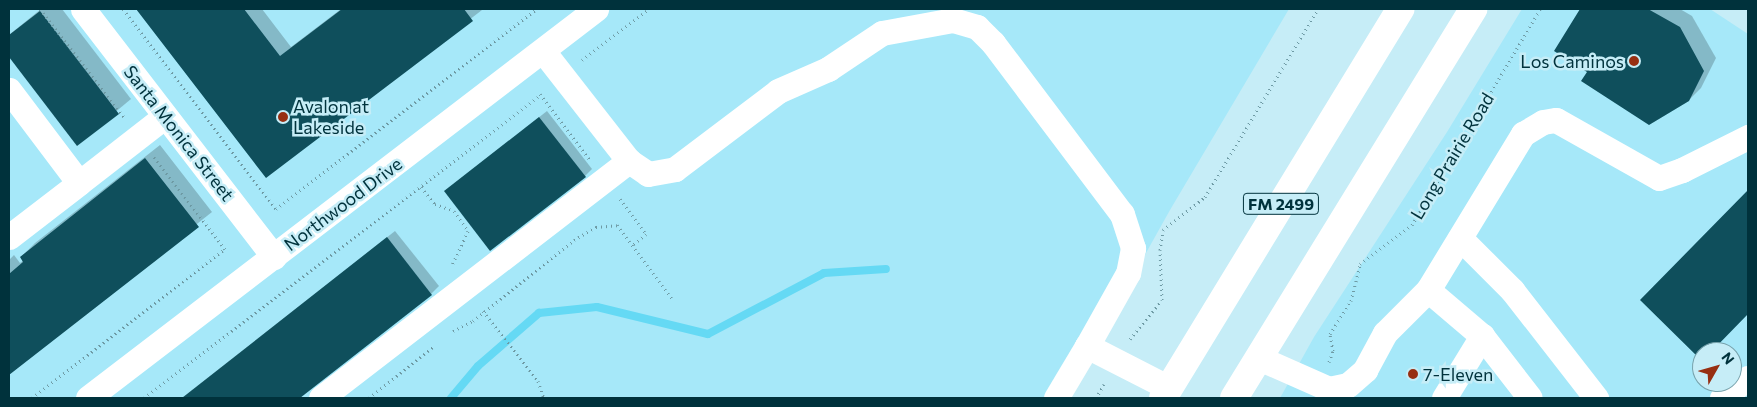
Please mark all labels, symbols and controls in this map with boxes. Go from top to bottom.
place label: Los Caminos [1520,50,1624,72]
marker: Los Caminos [1628,55,1640,67]
street label: Santa Monica Street [119,61,239,205]
street label: Long Prairie Road [1406,89,1498,223]
place label: Avalon at Lakeside [293,96,369,138]
marker: Avalon at Lakeside [277,111,289,123]
street label: Northwood Drive [280,153,406,255]
road number: FM 2499 [1242,190,1320,218]
north arrow [1692,342,1742,392]
text: N [1718,349,1738,367]
place label: 7-Eleven [1423,363,1493,385]
marker: 7-Eleven [1407,368,1419,380]

